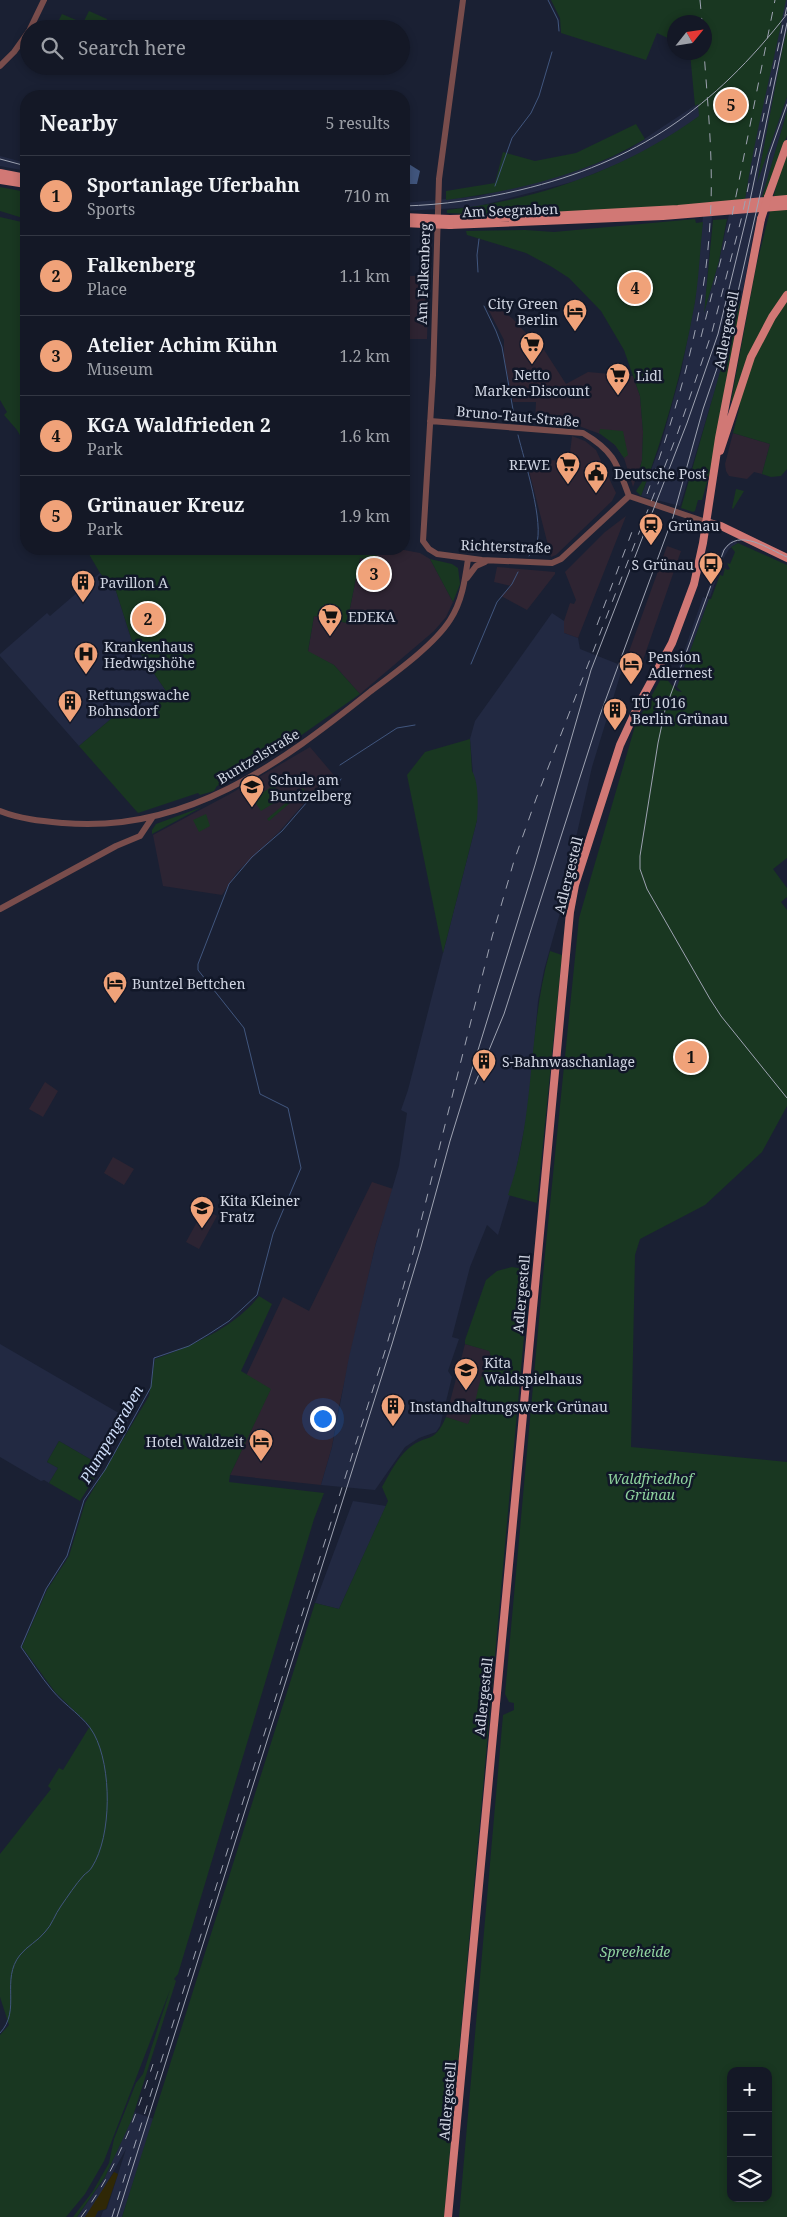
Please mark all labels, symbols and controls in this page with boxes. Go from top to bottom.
north arrow [667,15,712,60]
search box [20,20,410,75]
icon: search [38,34,66,62]
text: Search here [78,35,186,61]
pin: 5 [715,86,747,124]
text: Nearby [40,109,118,137]
text: 5 results [326,112,390,134]
text: Sportanlage Uferbahn [87,172,300,198]
text: 1 [51,185,61,207]
text: 710 m [344,185,390,207]
text: Sports [87,198,135,220]
street label: Am Seegraben [462,199,558,221]
street label: Am Falkenberg [412,223,434,325]
text: Falkenberg [87,252,195,278]
text: 2 [51,265,61,287]
text: 1.1 km [339,265,390,287]
pin: 4 [619,269,651,307]
text: Place [87,278,127,300]
street label: Adlergestell [709,289,743,371]
place label: City Green Berlin [488,294,558,329]
hotel icon: City Green Berlin [562,298,588,332]
supermarket icon: Netto Marken-Discount [519,331,545,365]
text: Atelier Achim Kühn [87,332,278,358]
text: 3 [51,345,61,367]
text: 1.2 km [339,345,390,367]
text: Museum [87,358,153,380]
supermarket icon: Lidl [605,362,631,396]
place label: Netto Marken-Discount [474,365,590,400]
place label: Lidl [636,366,663,385]
street label: Bruno-Taut-Straße [456,401,580,431]
text: KGA Waldfrieden 2 [87,412,271,438]
text: 4 [51,425,61,447]
text: 1.6 km [339,425,390,447]
text: Park [87,438,123,460]
supermarket icon: REWE [555,451,581,485]
place label: REWE [509,455,550,474]
public building icon: Deutsche Post [583,460,609,494]
place label: Deutsche Post [614,464,707,483]
text: Grünauer Kreuz [87,492,244,518]
text: 5 [51,505,61,527]
text: 1.9 km [339,505,390,527]
station icon: Grünau [638,512,664,546]
place label: Grünau [668,516,719,535]
text: Park [87,518,123,540]
street label: Richterstraße [460,535,552,557]
bus stop icon: S Grünau [698,551,724,585]
pin: 3 [358,555,390,593]
place label: S Grünau [631,555,694,574]
building icon: Pavillon A [70,569,96,603]
place label: Pavillon A [100,573,168,592]
pin: 2 [132,600,164,638]
supermarket icon: EDEKA [317,603,343,637]
place label: EDEKA [348,607,395,626]
place label: Krankenhaus Hedwigshöhe [104,637,195,672]
hospital icon: Krankenhaus Hedwigshöhe [73,641,99,675]
place label: Pension Adlernest [648,647,712,682]
hotel icon: Pension Adlernest [618,651,644,685]
place label: Rettungswache Bohnsdorf [88,685,190,720]
building icon: Rettungswache Bohnsdorf [57,689,83,723]
place label: TÜ 1016 Berlin Grünau [632,693,728,728]
building icon: TÜ 1016 Berlin Grünau [602,697,628,731]
street label: Buntzelstraße [213,724,303,788]
place label: Schule am Buntzelberg [270,770,352,805]
school or university icon: Schule am Buntzelberg [239,774,265,808]
street label: Adlergestell [549,834,587,916]
hotel icon: Buntzel Bettchen [102,970,128,1004]
place label: Buntzel Bettchen [132,974,245,993]
pin: 1 [675,1038,707,1076]
building icon: S-Bahnwaschanlage [471,1048,497,1082]
place label: S-Bahnwaschanlage [502,1052,635,1071]
place label: Kita Kleiner Fratz [220,1191,300,1226]
school or university icon: Kita Kleiner Fratz [189,1195,215,1229]
street label: Adlergestell [508,1253,534,1334]
place label: Kita Waldspielhaus [484,1353,582,1388]
school or university icon: Kita Waldspielhaus [453,1357,479,1391]
water label: Plumpengraben [74,1381,147,1487]
building icon: Instandhaltungswerk Grünau [380,1393,406,1427]
place label: Instandhaltungswerk Grünau [410,1397,608,1416]
your location [310,1406,336,1432]
hotel icon: Hotel Waldzeit [248,1428,274,1462]
place label: Hotel Waldzeit [146,1432,244,1451]
park label: Waldfriedhof Grünau [607,1469,695,1504]
street label: Adlergestell [469,1656,497,1737]
park label: Spreeheide [600,1942,670,1961]
street label: Adlergestell [434,2060,460,2141]
map controls [727,2067,772,2202]
button: + [727,2067,772,2112]
button: − [727,2112,772,2157]
button: layers [727,2157,772,2202]

